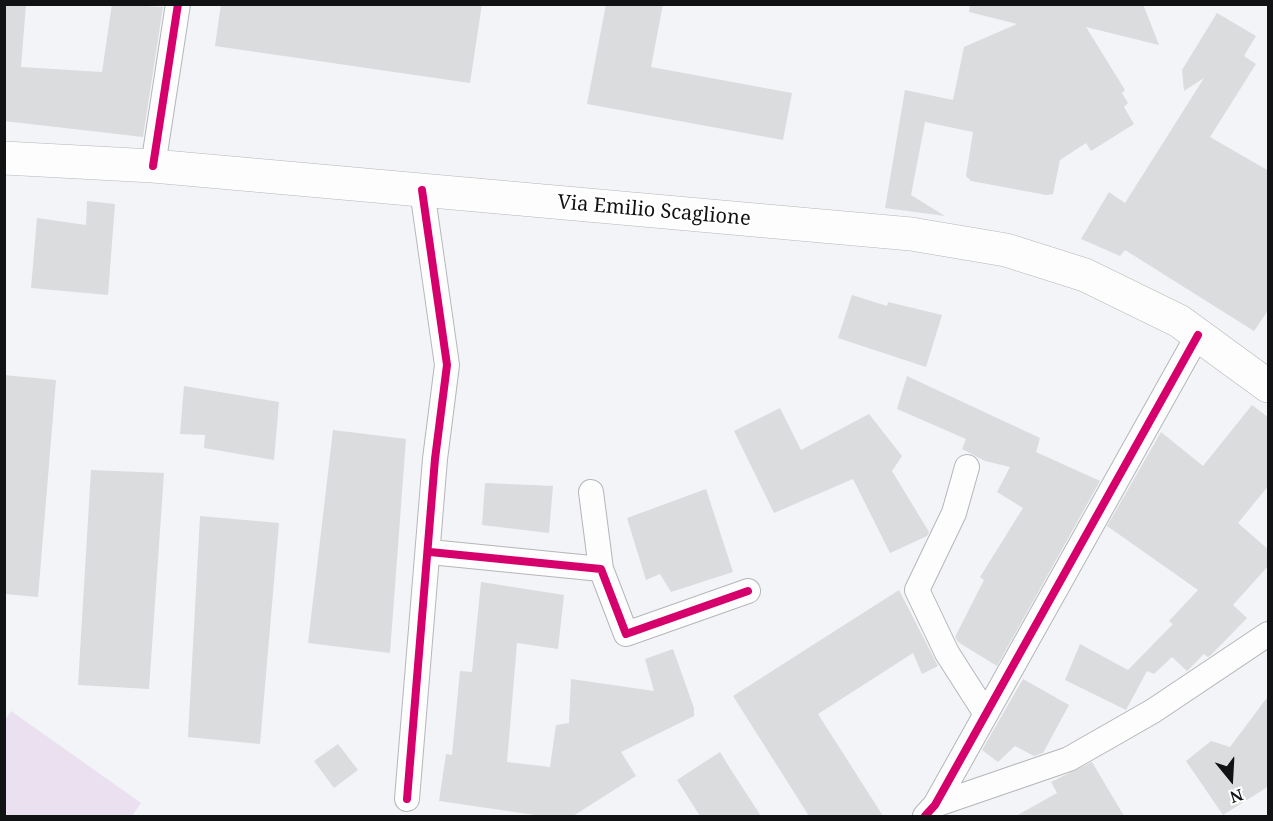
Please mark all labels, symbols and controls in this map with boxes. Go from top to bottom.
street label: Via Emilio Scaglione [556,191,752,231]
north arrow [1201,749,1261,809]
text: N [1227,784,1246,809]

